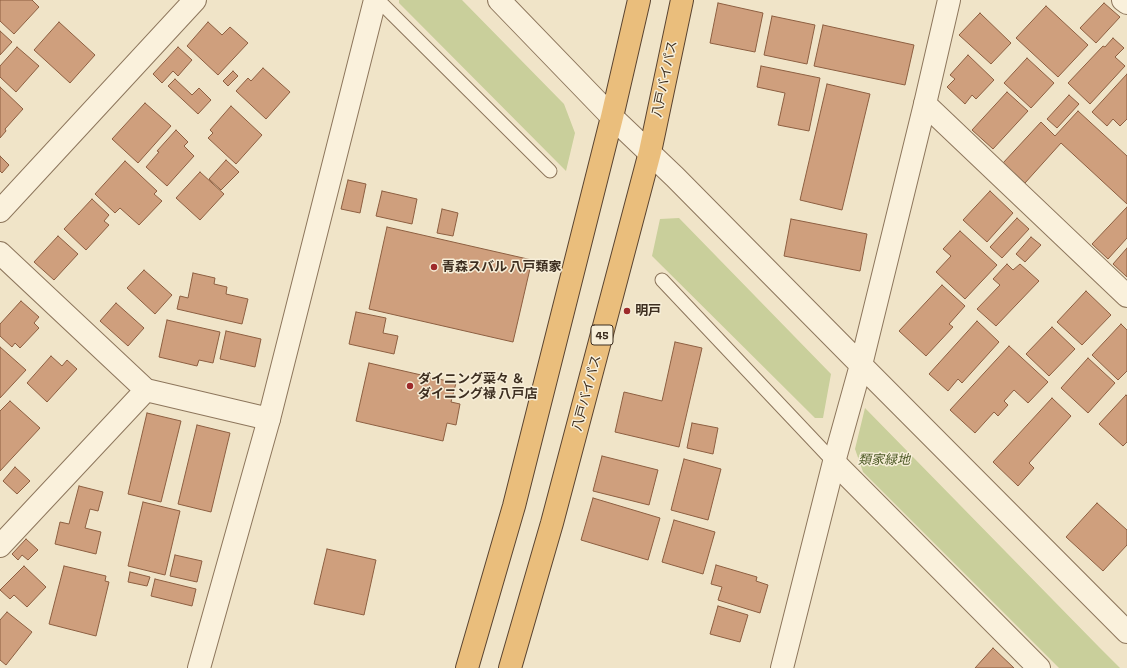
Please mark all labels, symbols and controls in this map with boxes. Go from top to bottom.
street label: 八戸バイパス [649,39,681,119]
place label: 青森スバル 八戸類家 [442,259,561,275]
marker: 青森スバル 八戸類家 [429,262,439,272]
place label: 明戸 [635,303,661,319]
marker: 明戸 [622,306,632,316]
road number: 45 [591,325,613,345]
street label: 八戸バイパス [569,353,605,433]
place label: ダイニング菜々 ＆ ダイニング禄 八戸店 [418,371,537,402]
marker: ダイニング菜々 ＆ ダイニング禄 八戸店 [405,381,415,391]
park label: 類家緑地 [858,452,910,468]

